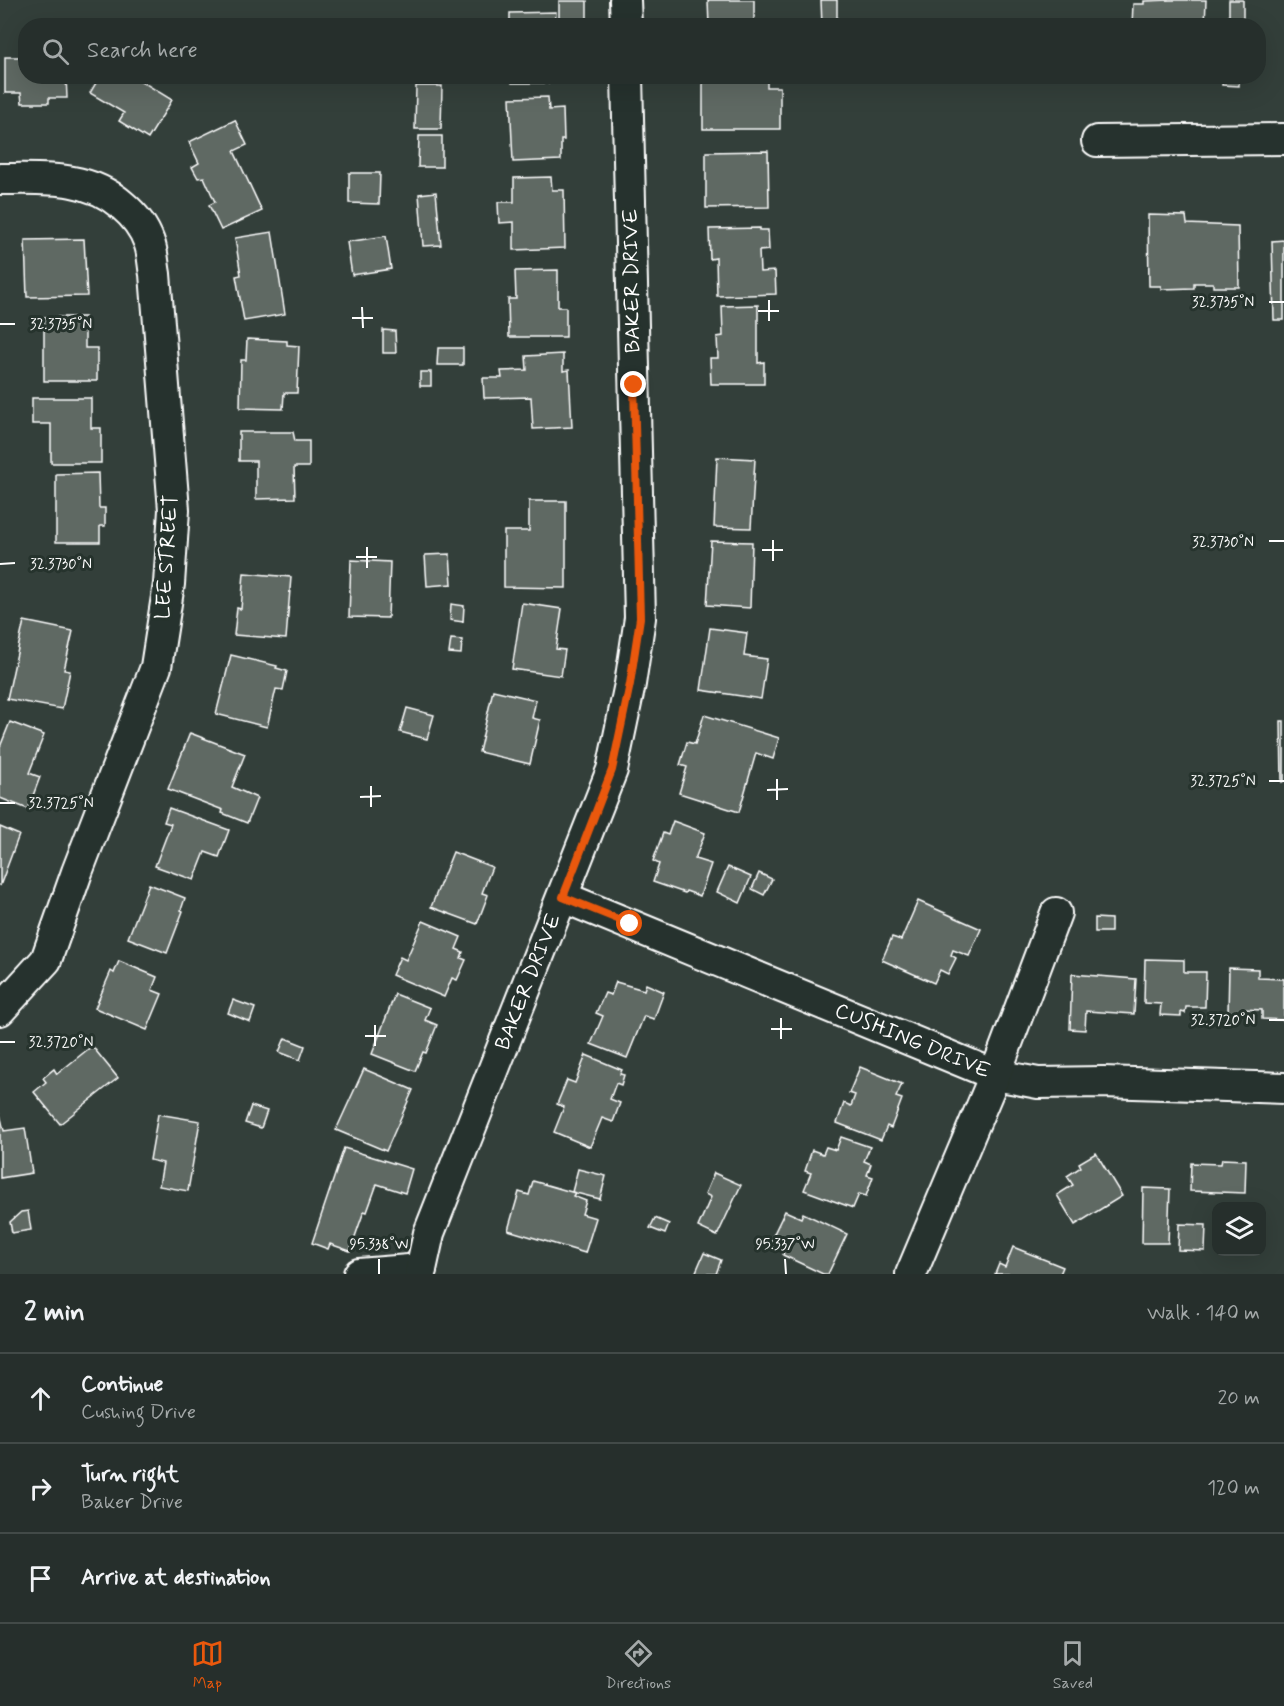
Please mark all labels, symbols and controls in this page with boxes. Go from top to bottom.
search box [18,18,1266,84]
icon: search [39,35,72,68]
text: Search here [87,37,198,65]
street label: BAKER DRIVE [617,208,647,353]
text: 32.3735°N [1192,293,1254,313]
text: 32.3735°N [30,315,92,335]
route end [620,371,646,397]
street label: LEE STREET [149,494,185,620]
text: 32.3730°N [1192,533,1254,553]
text: 32.3730°N [30,555,92,575]
text: 32.3725°N [1190,772,1256,792]
text: 32.3725°N [28,794,94,814]
street label: BAKER DRIVE [489,909,568,1054]
route start [616,910,642,936]
street label: CUSHING DRIVE [831,996,995,1086]
text: 32.3720°N [1191,1011,1255,1031]
text: 32.3720°N [29,1033,93,1053]
map controls [1212,1202,1266,1256]
button: layers [1212,1202,1266,1256]
text: 95.338°W [350,1235,408,1255]
text: 95.337°W [755,1235,815,1255]
text: 2 min [24,1296,85,1330]
text: Walk · 140 m [1147,1300,1260,1327]
text: Continue [81,1371,163,1399]
icon: ahead [24,1382,57,1415]
text: 20 m [1217,1385,1260,1412]
text: Cushing Drive [81,1399,196,1426]
text: Turn right [81,1461,179,1489]
icon: right [24,1472,57,1505]
text: 120 m [1207,1475,1260,1502]
text: Baker Drive [81,1489,183,1516]
icon: arrive [24,1562,57,1595]
text: Arrive at destination [81,1564,271,1592]
tab: Map [191,1637,224,1694]
tab: Directions [605,1637,671,1694]
tab: Saved [1053,1637,1093,1694]

